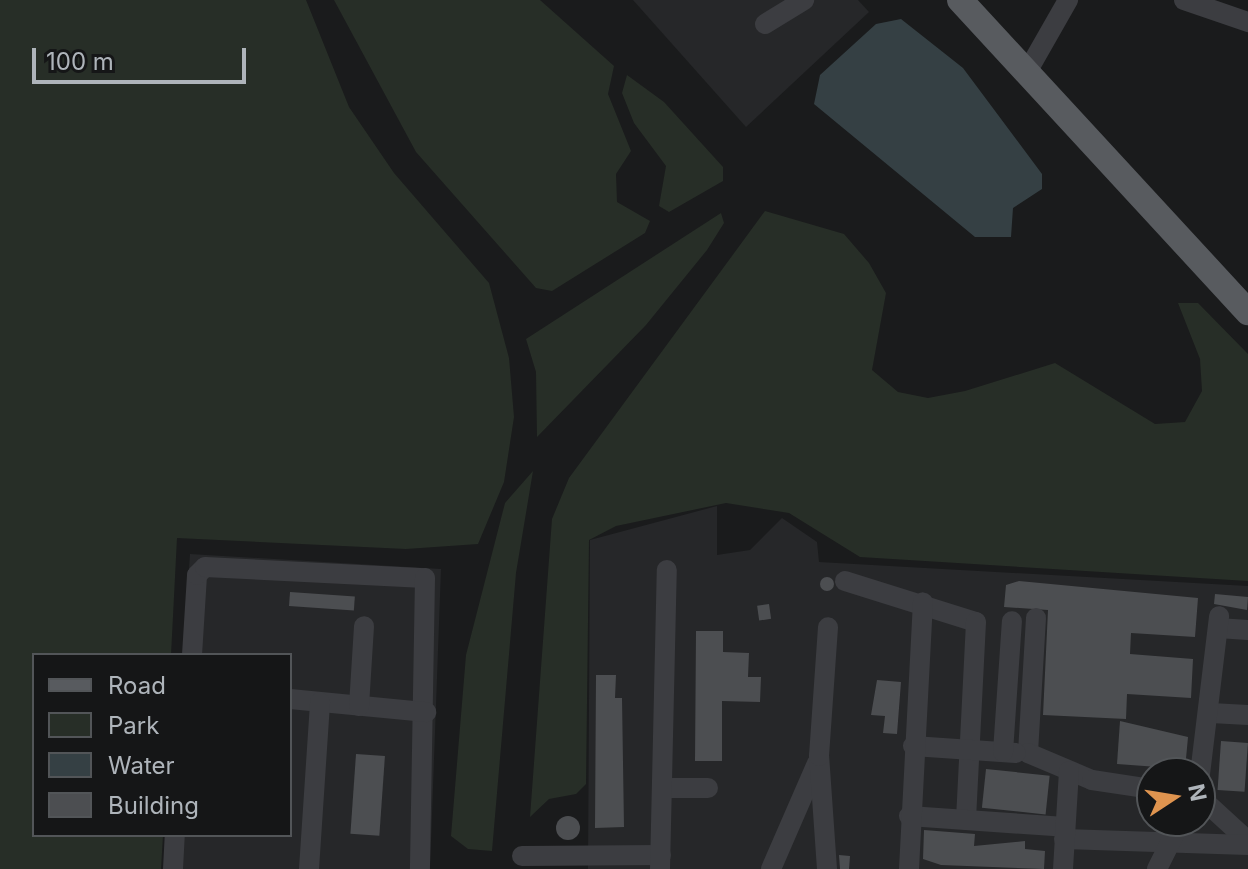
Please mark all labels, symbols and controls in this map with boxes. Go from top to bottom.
scale bar [36,32,250,82]
text: 100 m [46,47,114,76]
legend [32,653,292,837]
text: Road [108,671,166,700]
text: Park [108,711,159,740]
text: Water [108,751,175,780]
north arrow [1136,757,1216,837]
text: N [1183,782,1212,803]
text: Building [108,791,199,820]

